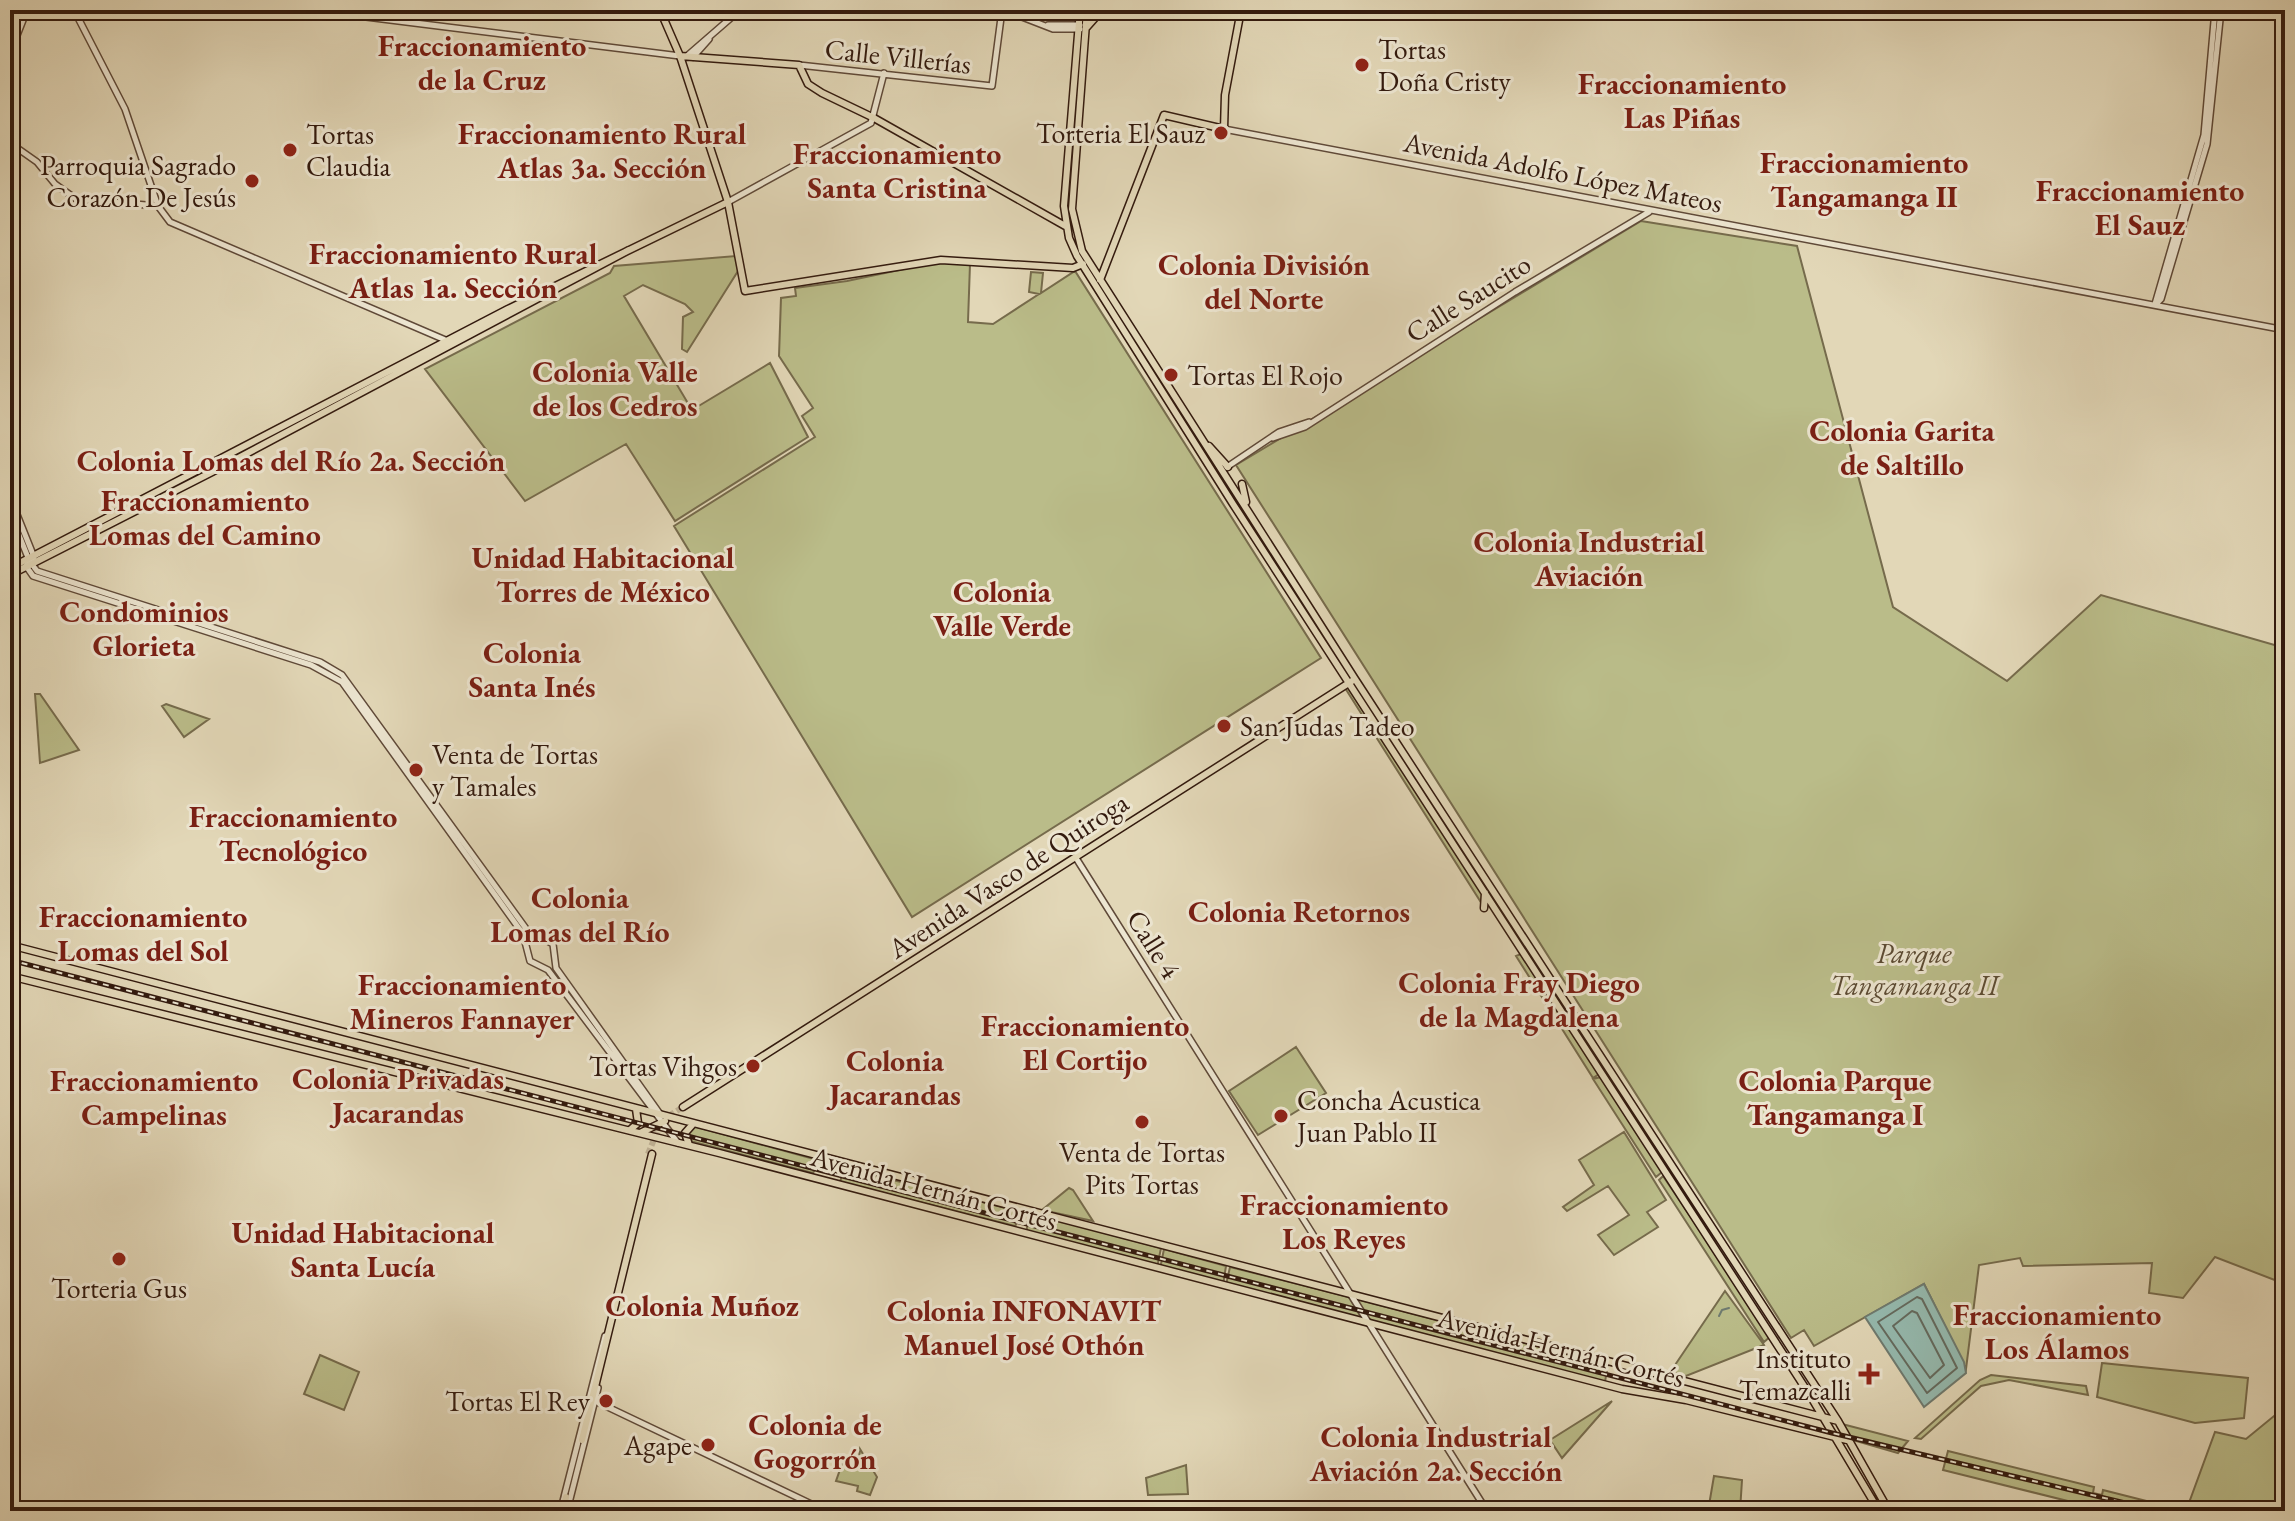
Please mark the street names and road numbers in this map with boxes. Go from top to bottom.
street label: Calle Villerías [823,30,973,82]
street label: Avenida Adolfo López Mateos [1400,123,1725,221]
street label: Calle Saucito [1399,245,1537,351]
street label: Avenida Vasco de Quiroga [880,783,1136,967]
street label: Calle 4 [1119,903,1189,986]
street label: Avenida Hernán Cortés [806,1138,1061,1238]
street label: Avenida Hernán Cortés [1433,1299,1688,1395]

